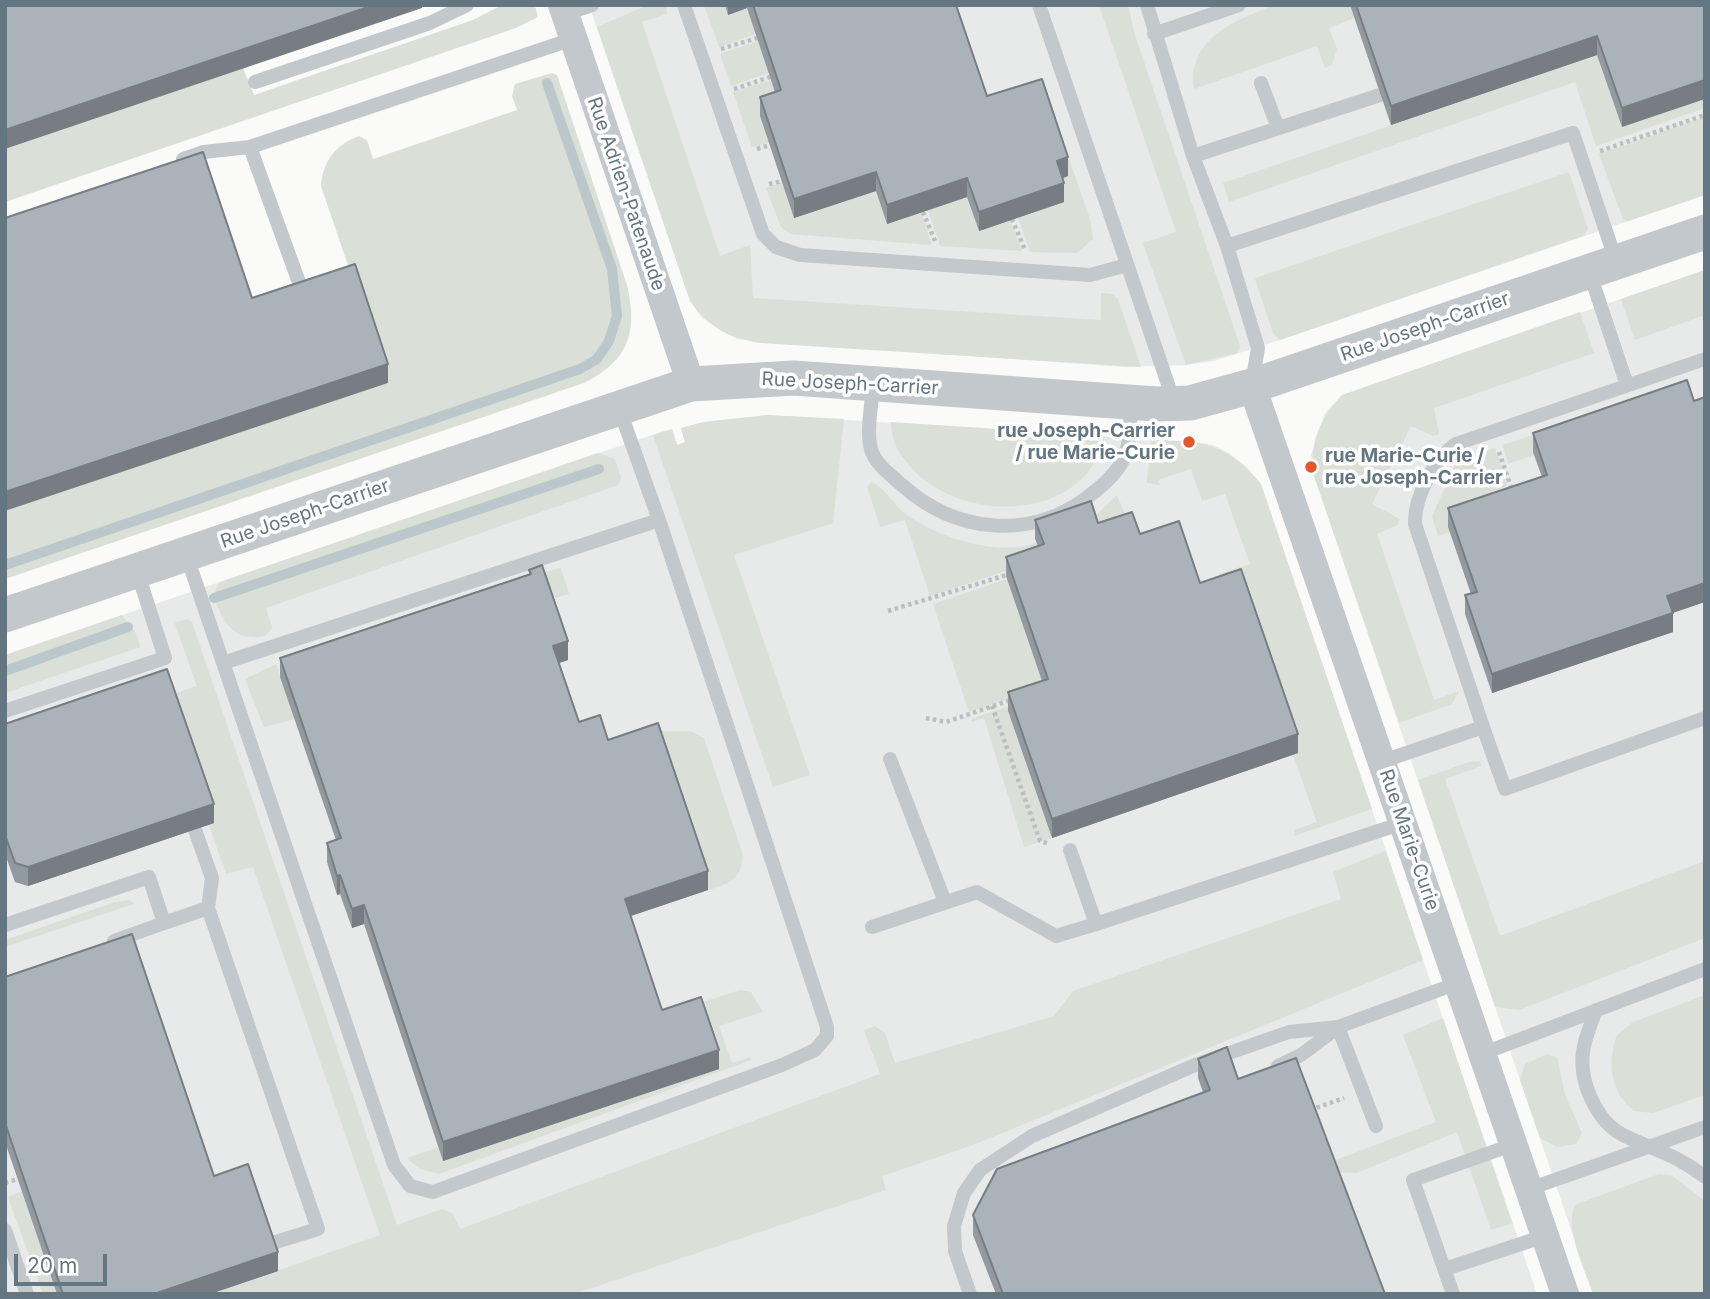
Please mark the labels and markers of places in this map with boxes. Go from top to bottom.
place label: rue Joseph-Carrier / rue Marie-Curie [997,420,1175,464]
marker: rue Joseph-Carrier / rue Marie-Curie [1181,434,1197,450]
place label: rue Marie-Curie / rue Joseph-Carrier [1325,445,1503,489]
marker: rue Marie-Curie / rue Joseph-Carrier [1303,459,1319,475]

